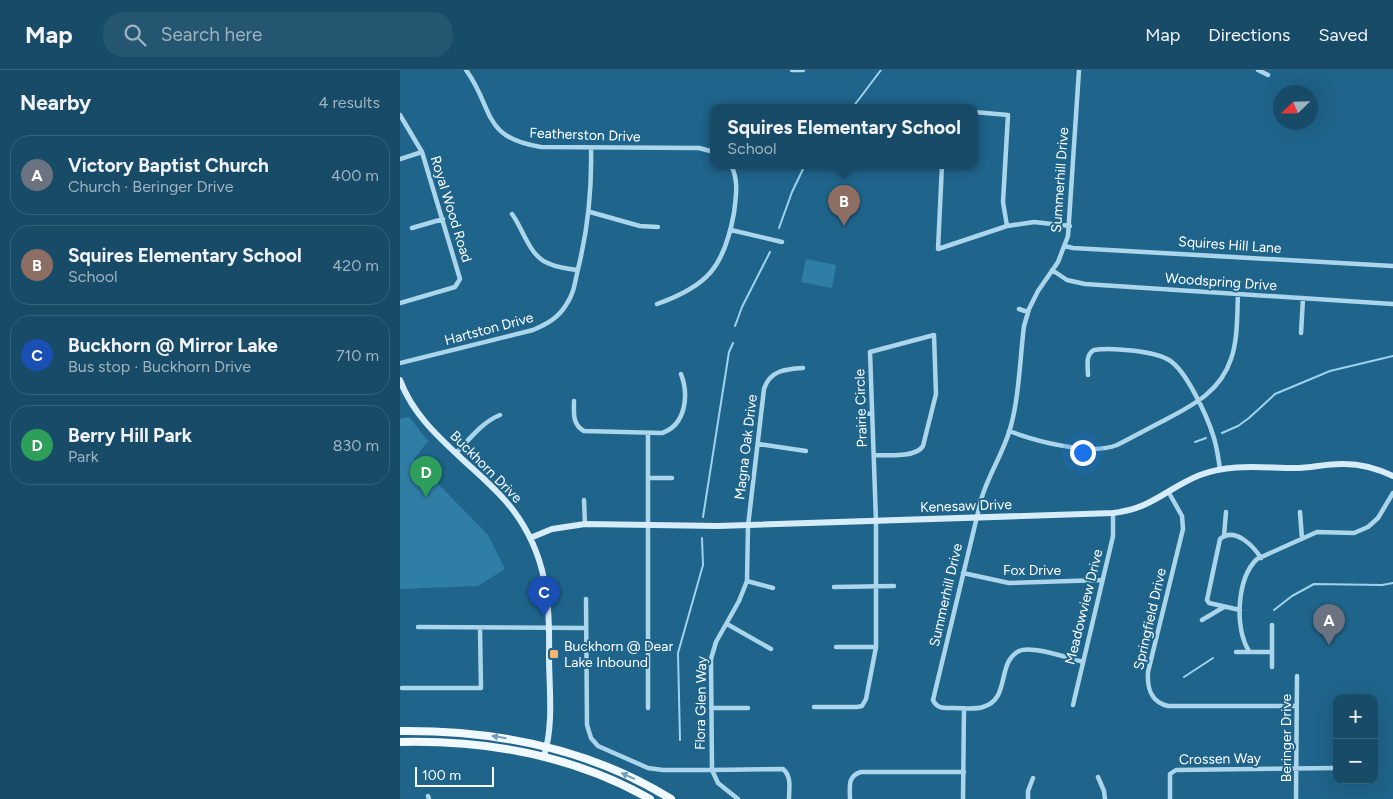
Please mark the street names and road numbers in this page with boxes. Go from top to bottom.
street label: Featherston Drive [529,125,641,145]
street label: Summerhill Drive [1048,126,1072,233]
street label: Royal Wood Road [427,154,475,264]
street label: Squires Hill Lane [1178,233,1282,257]
street label: Woodspring Drive [1165,270,1278,294]
street label: Hartston Drive [443,309,536,349]
street label: Prairie Circle [851,368,871,448]
street label: Magna Oak Drive [731,393,761,501]
street label: Buckhorn Drive [446,427,526,507]
street label: Kenesaw Drive [920,496,1013,516]
street label: Summerhill Drive [926,541,966,648]
street label: Meadowview Drive [1061,547,1107,667]
street label: Fox Drive [1003,562,1061,579]
street label: Springfield Drive [1130,566,1170,672]
street label: Flora Glen Way [692,655,710,750]
street label: Beringer Drive [1278,693,1295,782]
street label: Crossen Way [1179,750,1262,768]

